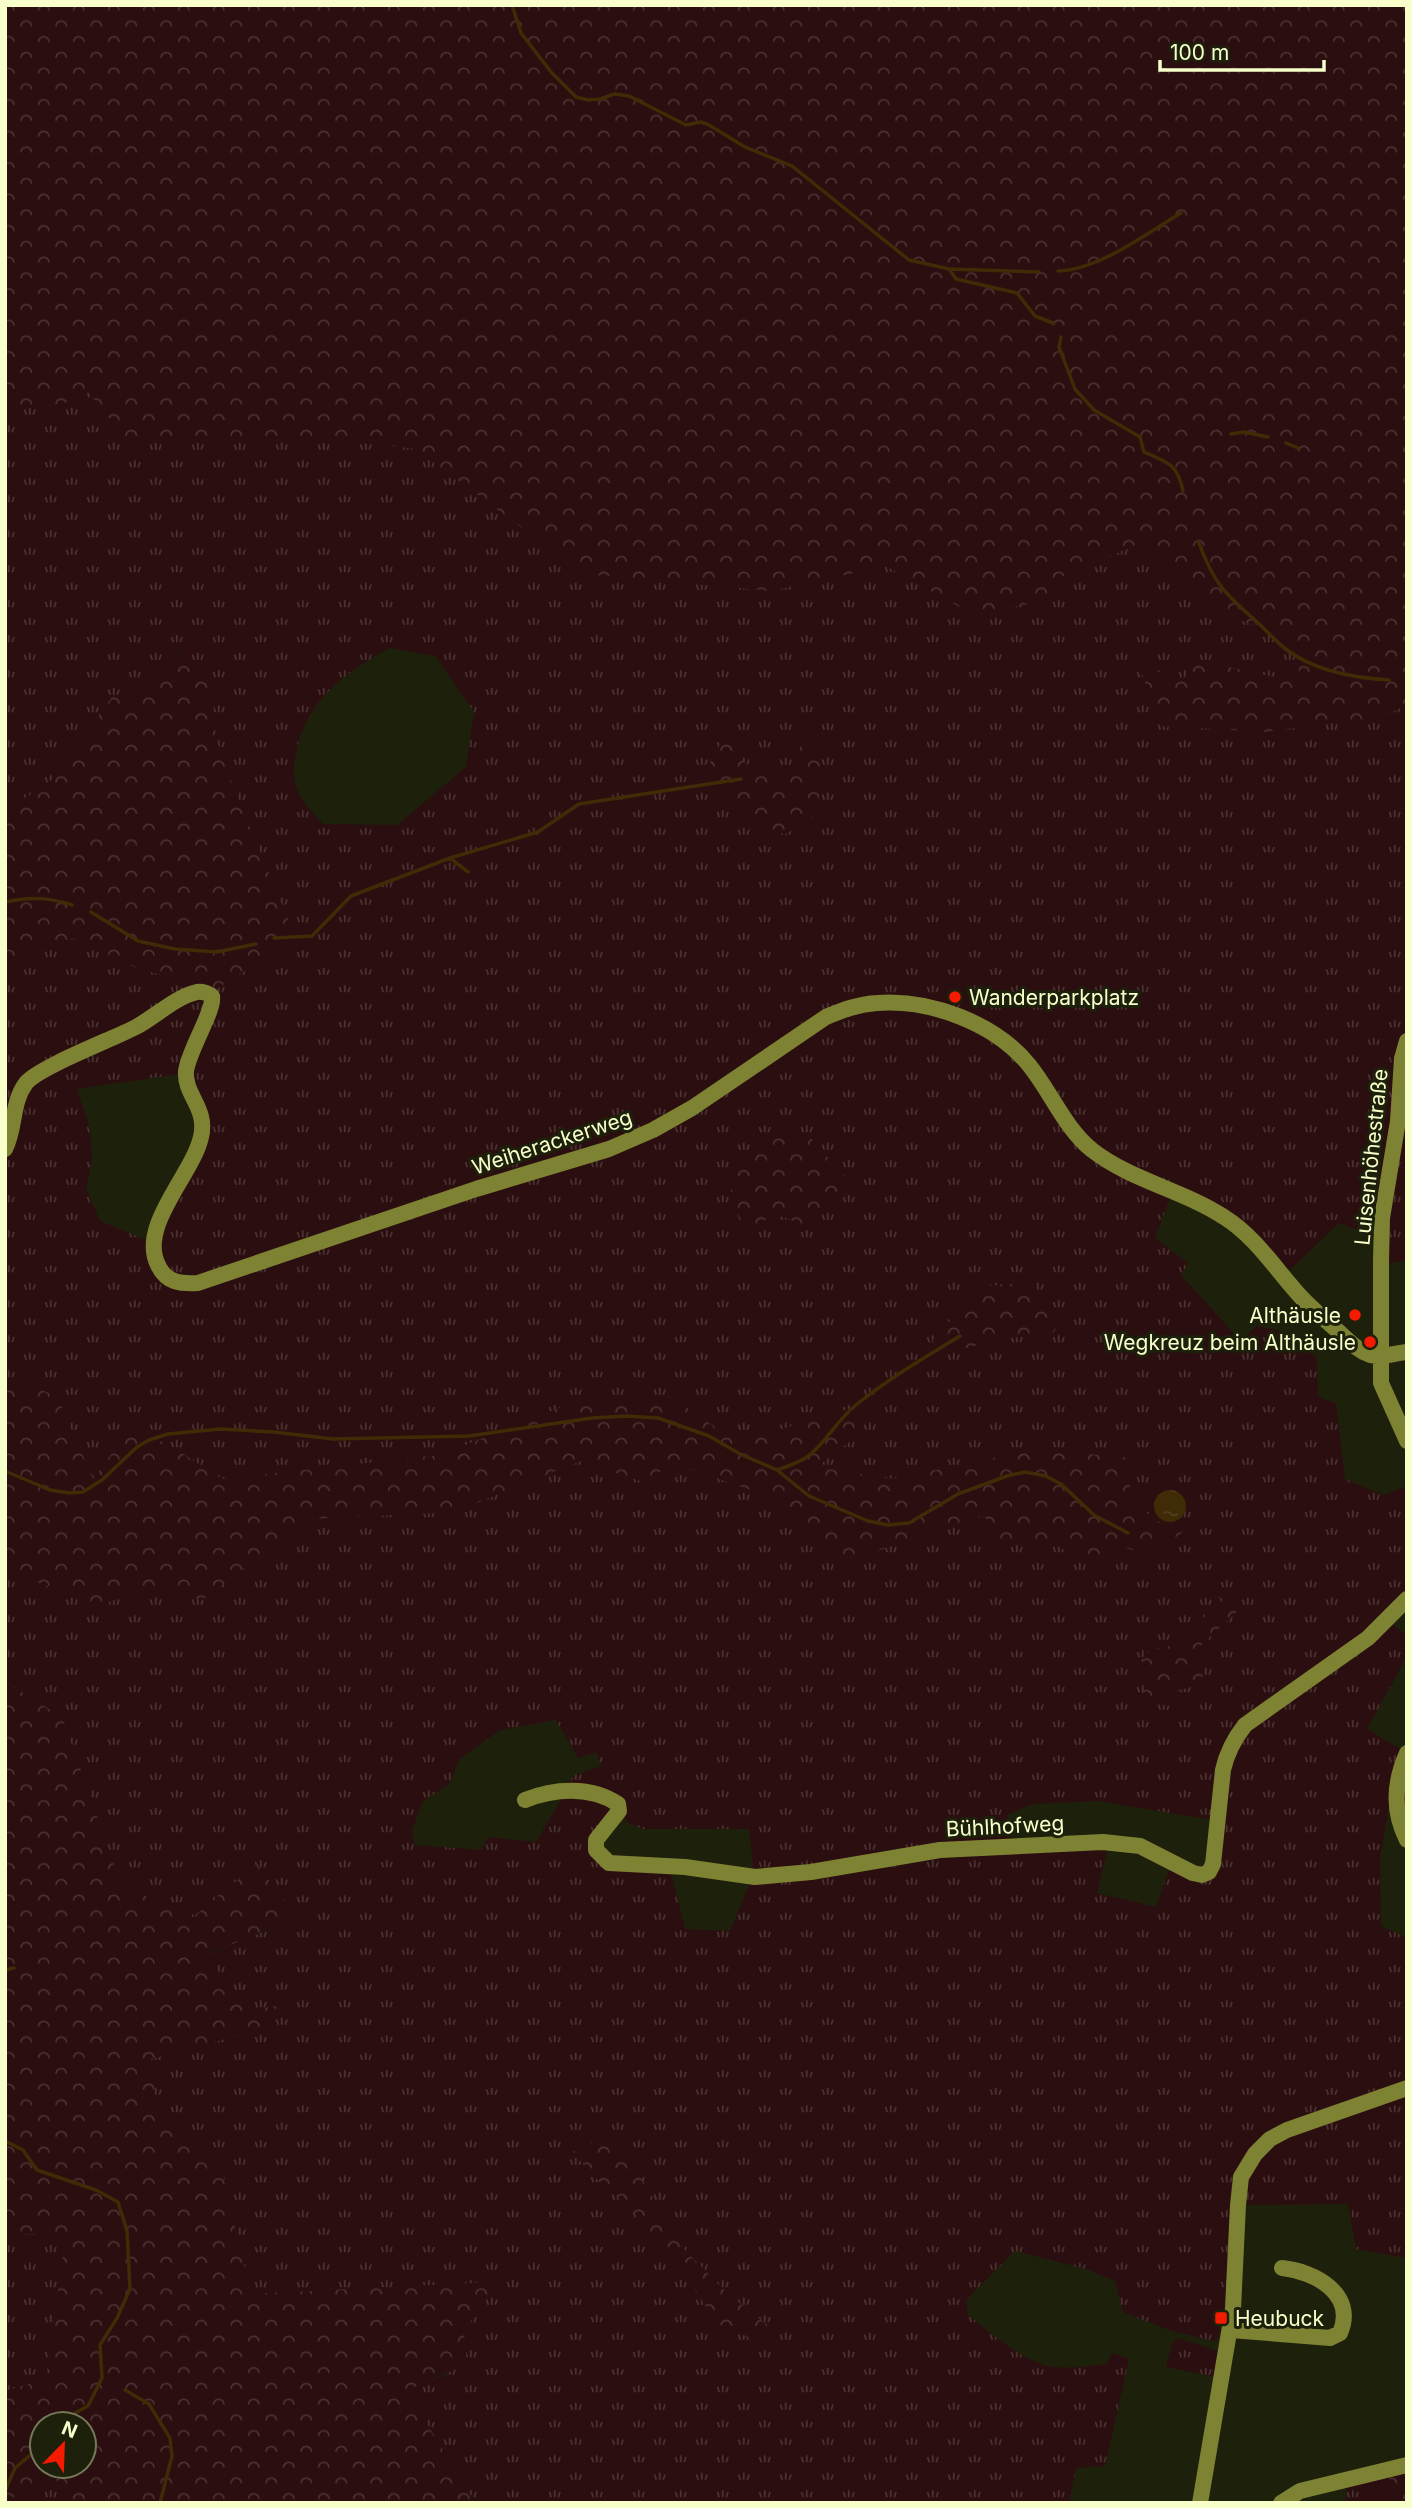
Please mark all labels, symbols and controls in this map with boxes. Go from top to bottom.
scale bar [1160,28,1324,72]
text: 100 m [1170,40,1229,65]
place label: Wanderparkplatz [969,985,1139,1010]
marker: Wanderparkplatz [947,989,963,1005]
street label: Luisenhöhestraße [1349,1067,1393,1247]
street label: Weiherackerweg [469,1104,635,1180]
place label: Althäusle [1249,1303,1341,1328]
marker: Althäusle [1347,1307,1363,1323]
place label: Wegkreuz beim Althäusle [1104,1330,1356,1355]
marker: Wegkreuz beim Althäusle [1362,1334,1378,1350]
street label: Bühlhofweg [945,1810,1065,1842]
place label: Heubuck [1235,2306,1325,2331]
marker: Heubuck [1213,2310,1229,2326]
north arrow [28,2410,98,2480]
text: N [58,2416,81,2443]

